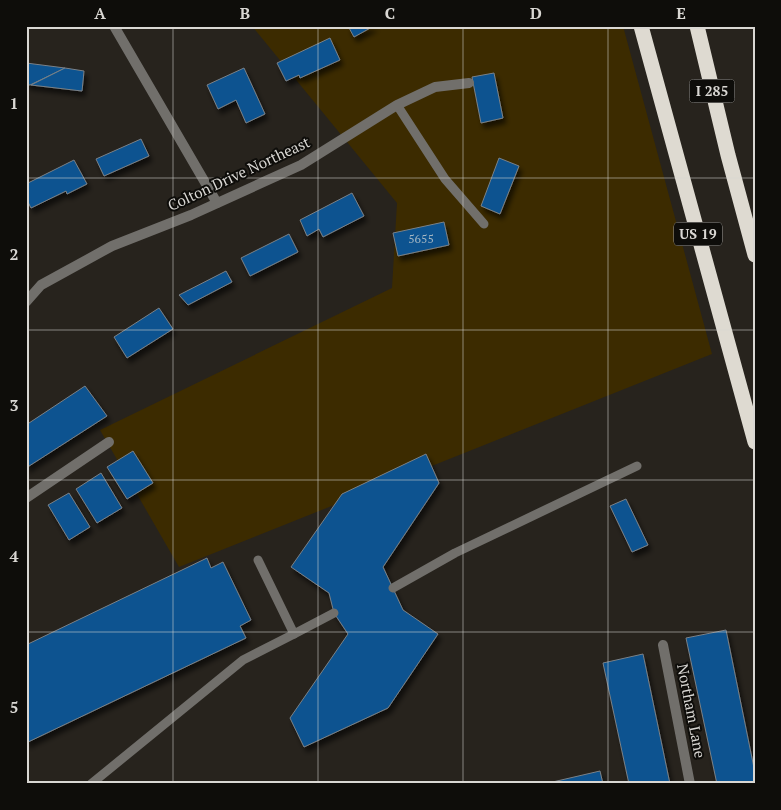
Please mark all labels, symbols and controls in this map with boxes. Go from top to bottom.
text: A [94,2,106,24]
text: B [240,2,250,24]
text: C [385,2,395,24]
text: D [530,2,542,24]
text: E [676,2,686,24]
road number: I 285 [690,80,734,102]
text: 1 [9,92,19,114]
street label: Colton Drive Northeast [164,131,313,215]
road number: US 19 [674,222,722,245]
house number: 5655 [408,231,434,246]
text: 2 [9,243,19,265]
text: 3 [9,394,19,416]
text: 4 [9,545,19,567]
street label: Northam Lane [673,662,711,760]
text: 5 [9,696,19,718]

